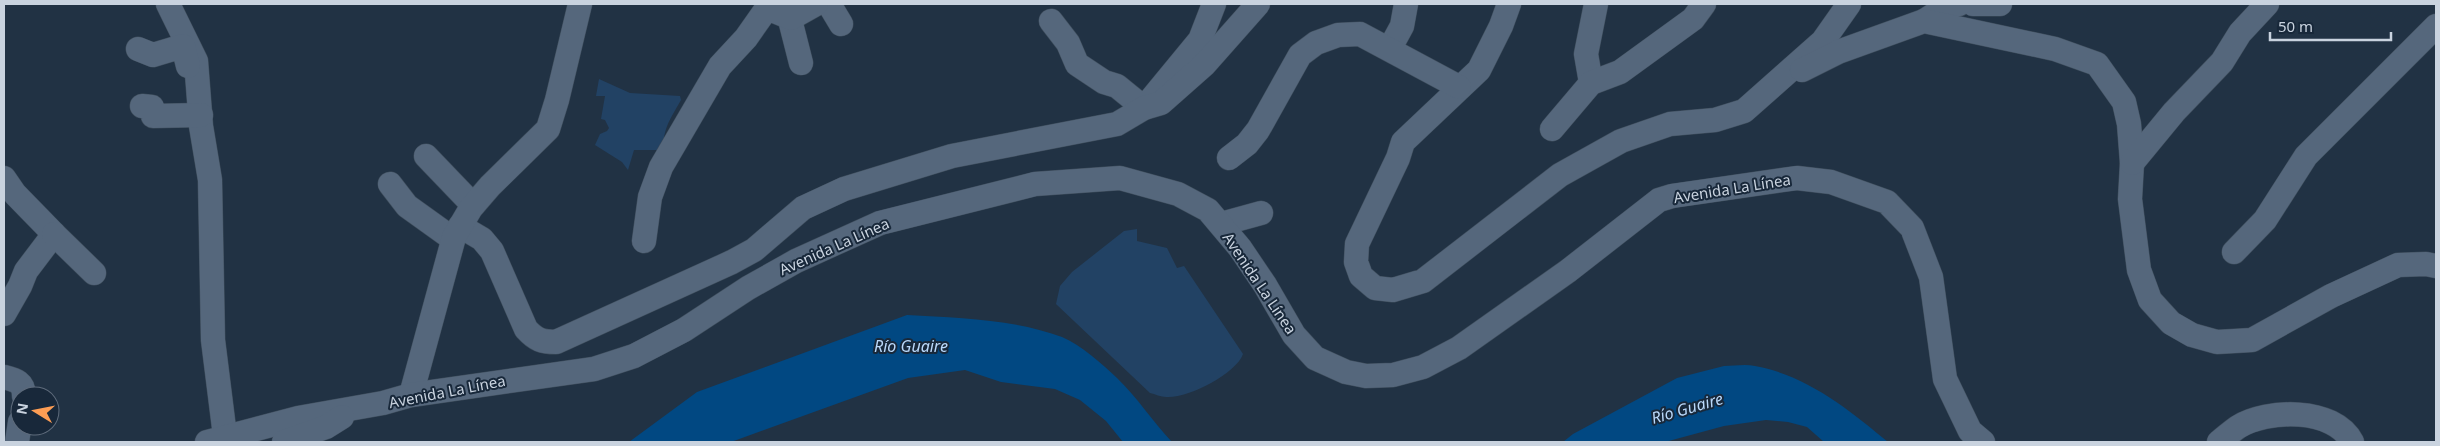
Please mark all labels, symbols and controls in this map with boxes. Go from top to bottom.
scale bar [2270,10,2391,42]
text: 50 m [2278,16,2313,36]
street label: Avenida La Línea [1672,169,1792,207]
street label: Avenida La Línea [776,213,892,279]
street label: Avenida La Línea [1219,228,1301,338]
water label: Río Guaire [874,335,948,357]
street label: Avenida La Línea [387,370,507,412]
north arrow [10,386,60,436]
water label: Río Guaire [1648,387,1726,429]
text: N [11,401,32,416]

